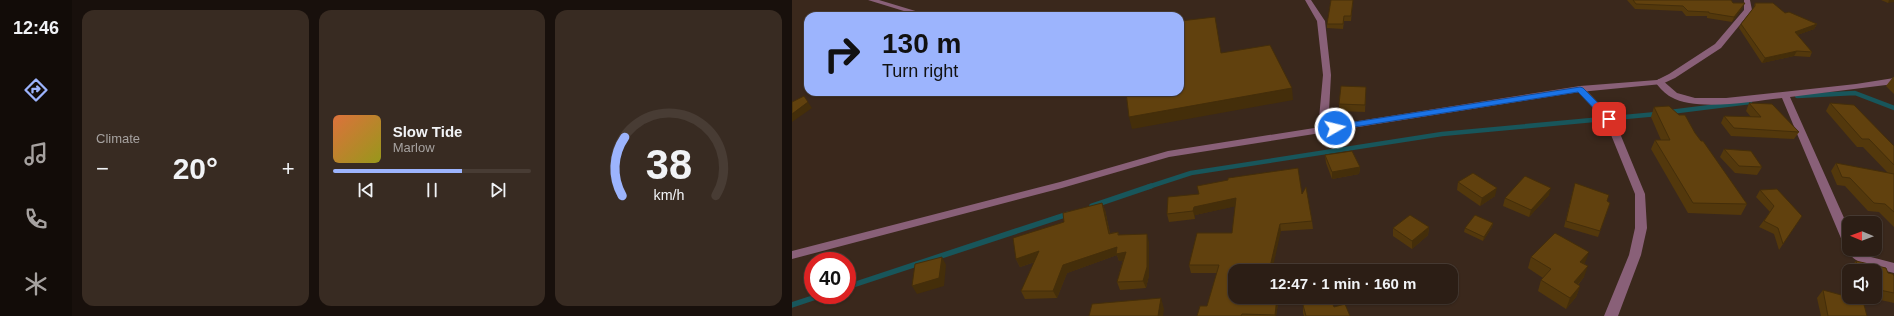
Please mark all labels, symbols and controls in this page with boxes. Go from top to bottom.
text: 12:46 [13,18,59,38]
icon: right [816,28,868,80]
text: 130 m [882,28,961,59]
text: Turn right [882,61,958,81]
icon: directions [22,76,50,104]
pin [1592,102,1626,136]
position arrow [1314,107,1356,149]
icon: arrive [1598,108,1620,130]
text: Slow Tide [393,123,462,140]
text: Climate [96,131,140,146]
icon: music [22,140,50,168]
text: Marlow [393,140,435,155]
text: 38 [646,141,692,188]
text: 20° [173,152,218,185]
text: − [96,156,109,181]
text: + [282,156,295,181]
icon: previous [355,179,377,201]
icon: pause [421,179,443,201]
icon: next [487,179,509,201]
text: km/h [653,187,684,203]
icon: phone [22,205,50,233]
north arrow [1842,216,1882,256]
map controls [1842,216,1882,304]
speed limit sign: 40 [804,252,856,304]
button: sound [1842,264,1882,304]
icon: climate [22,270,50,298]
text: 12:47 · 1 min · 160 m [1270,275,1416,292]

